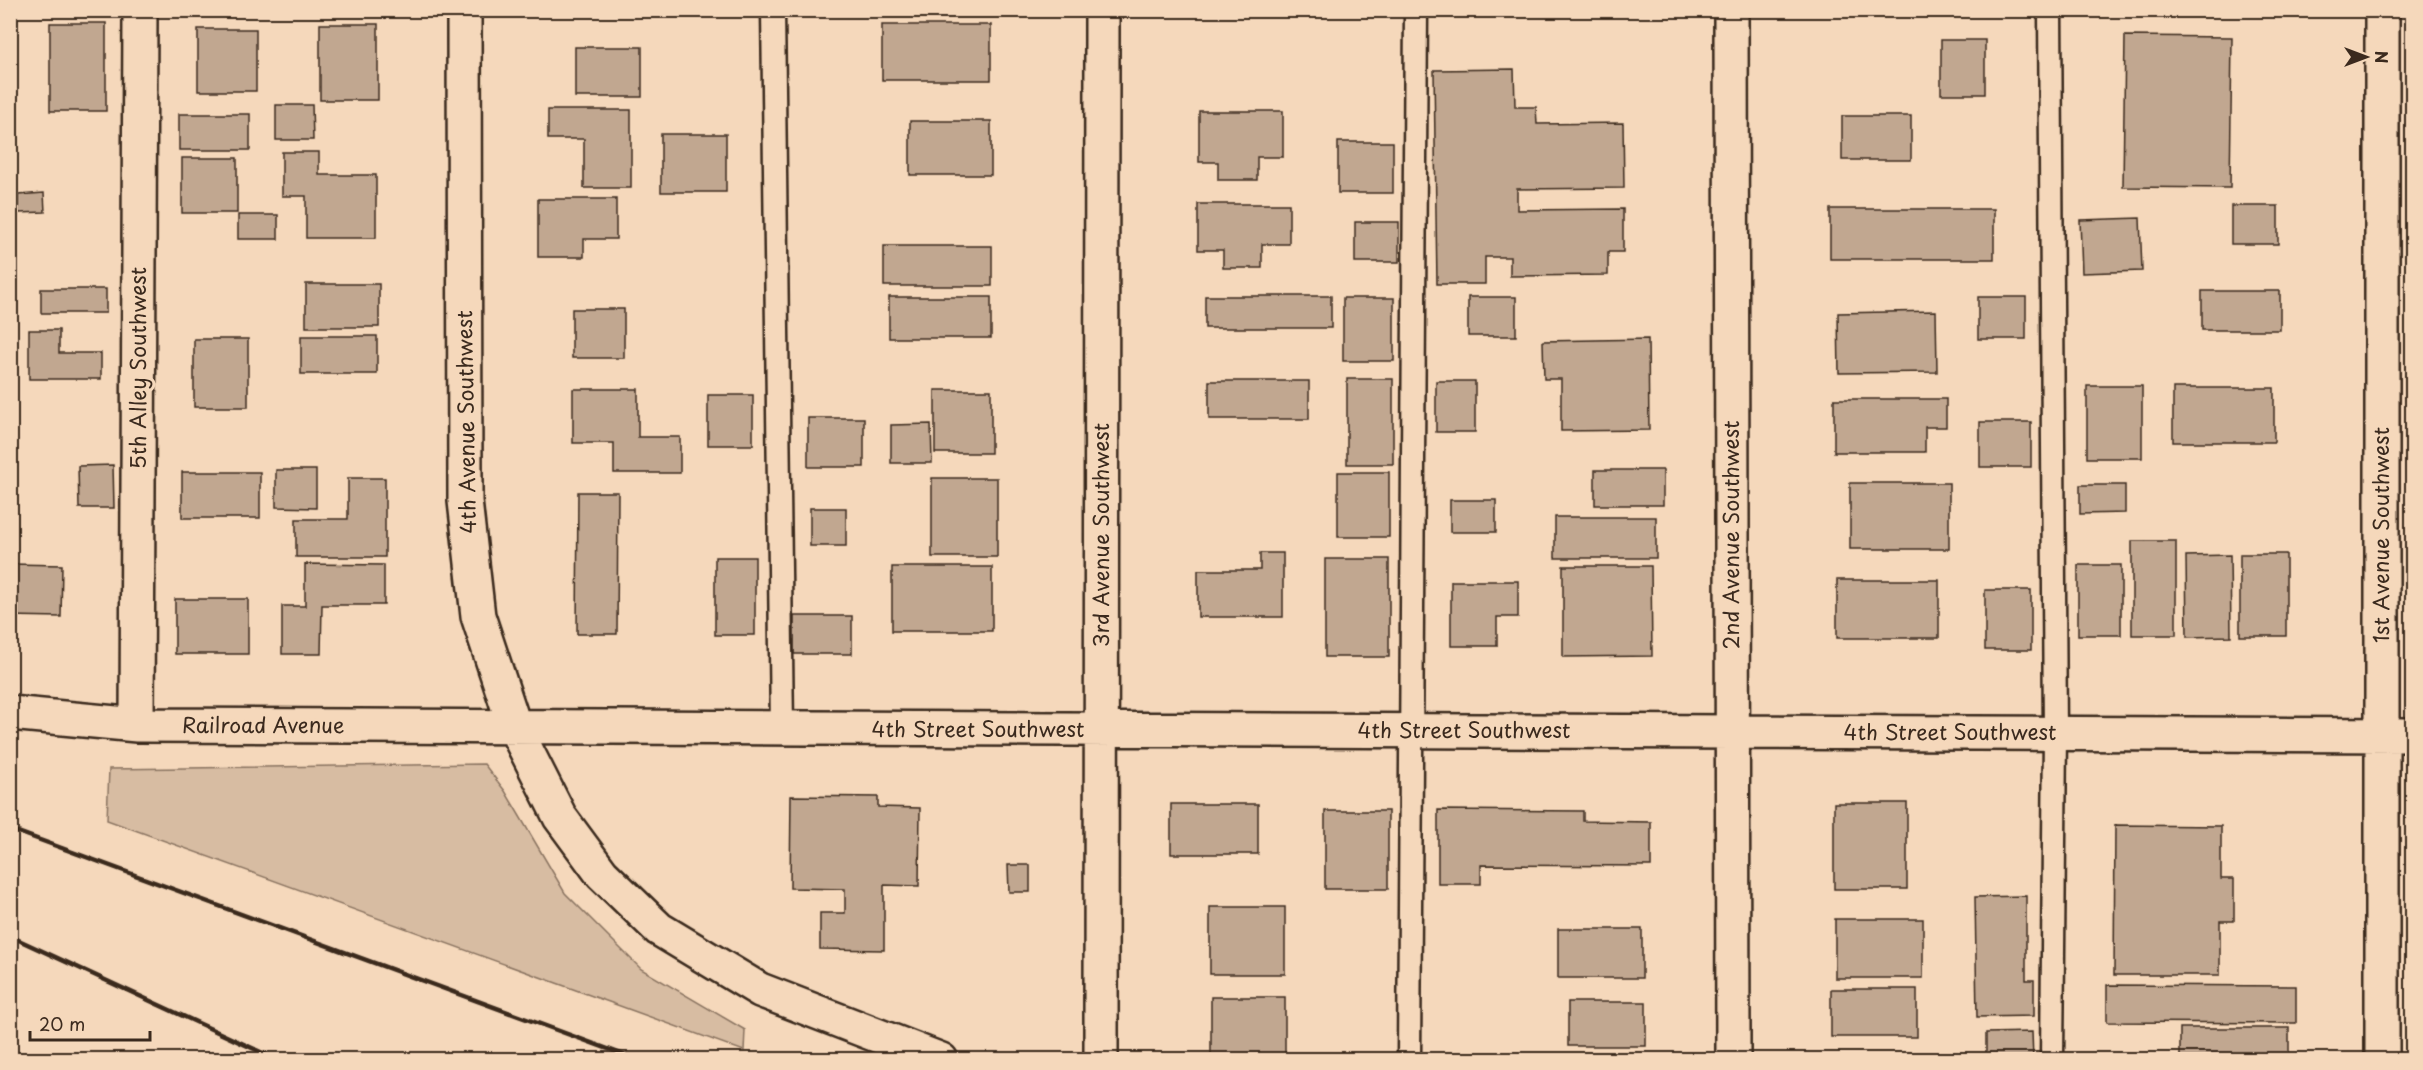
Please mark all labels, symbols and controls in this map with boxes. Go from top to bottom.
north arrow [2336,27,2396,87]
text: N [2370,51,2394,63]
street label: 5th Alley Southwest [121,267,153,469]
street label: 4th Avenue Southwest [447,310,483,534]
street label: 2nd Avenue Southwest [1714,420,1746,650]
street label: 3rd Avenue Southwest [1084,423,1116,647]
street label: 1st Avenue Southwest [2364,427,2396,643]
street label: Railroad Avenue [182,708,344,740]
street label: 4th Street Southwest [872,712,1084,744]
street label: 4th Street Southwest [1358,713,1570,745]
street label: 4th Street Southwest [1844,715,2056,747]
scale bar [30,1004,150,1042]
text: 20 m [39,1010,85,1037]

